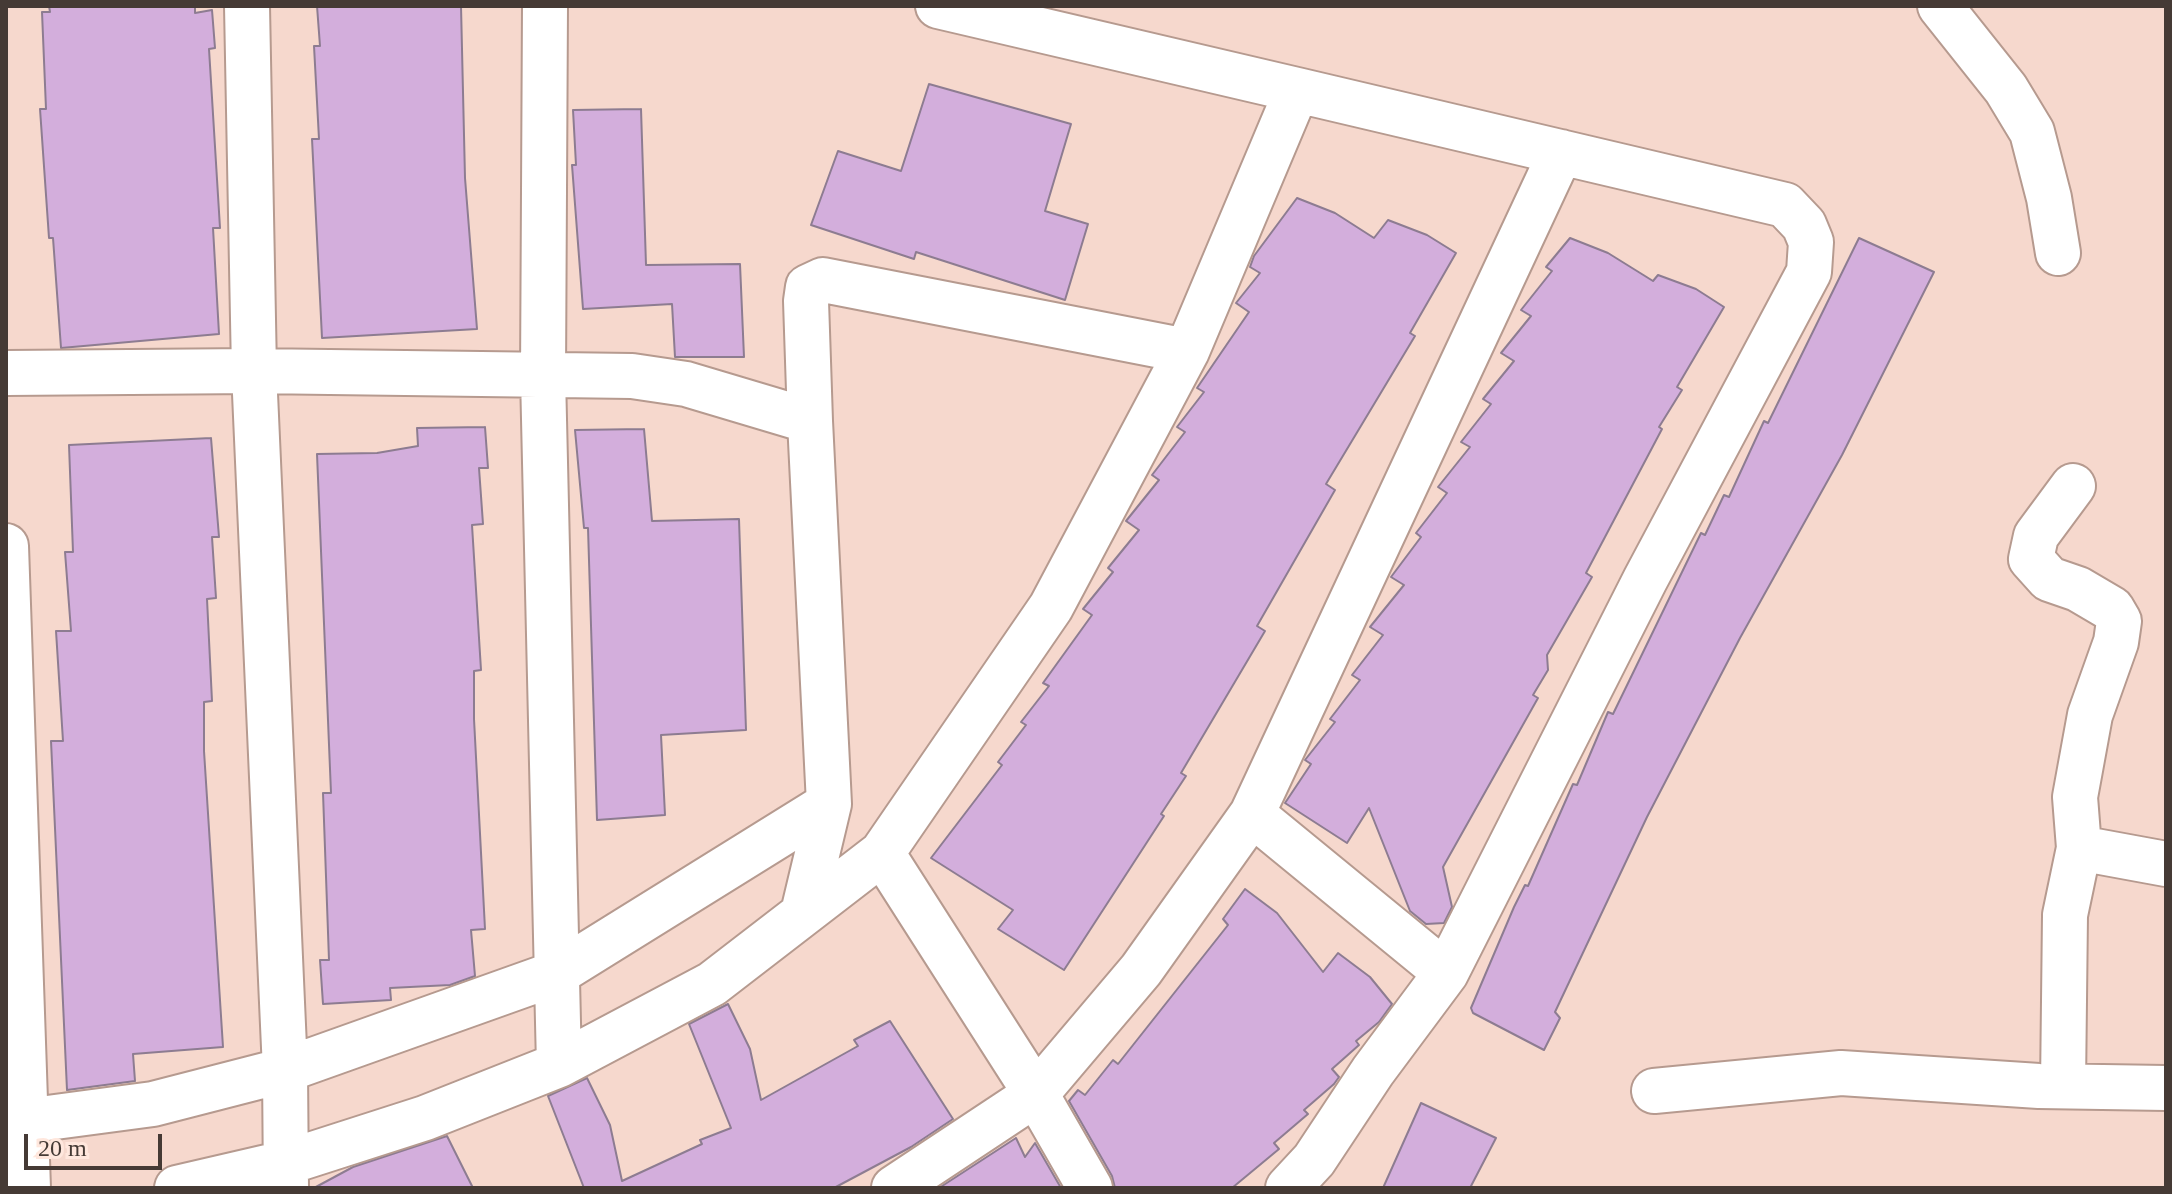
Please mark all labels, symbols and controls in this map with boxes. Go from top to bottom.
scale bar [28,1118,166,1168]
text: 20 m [38,1135,87,1161]

